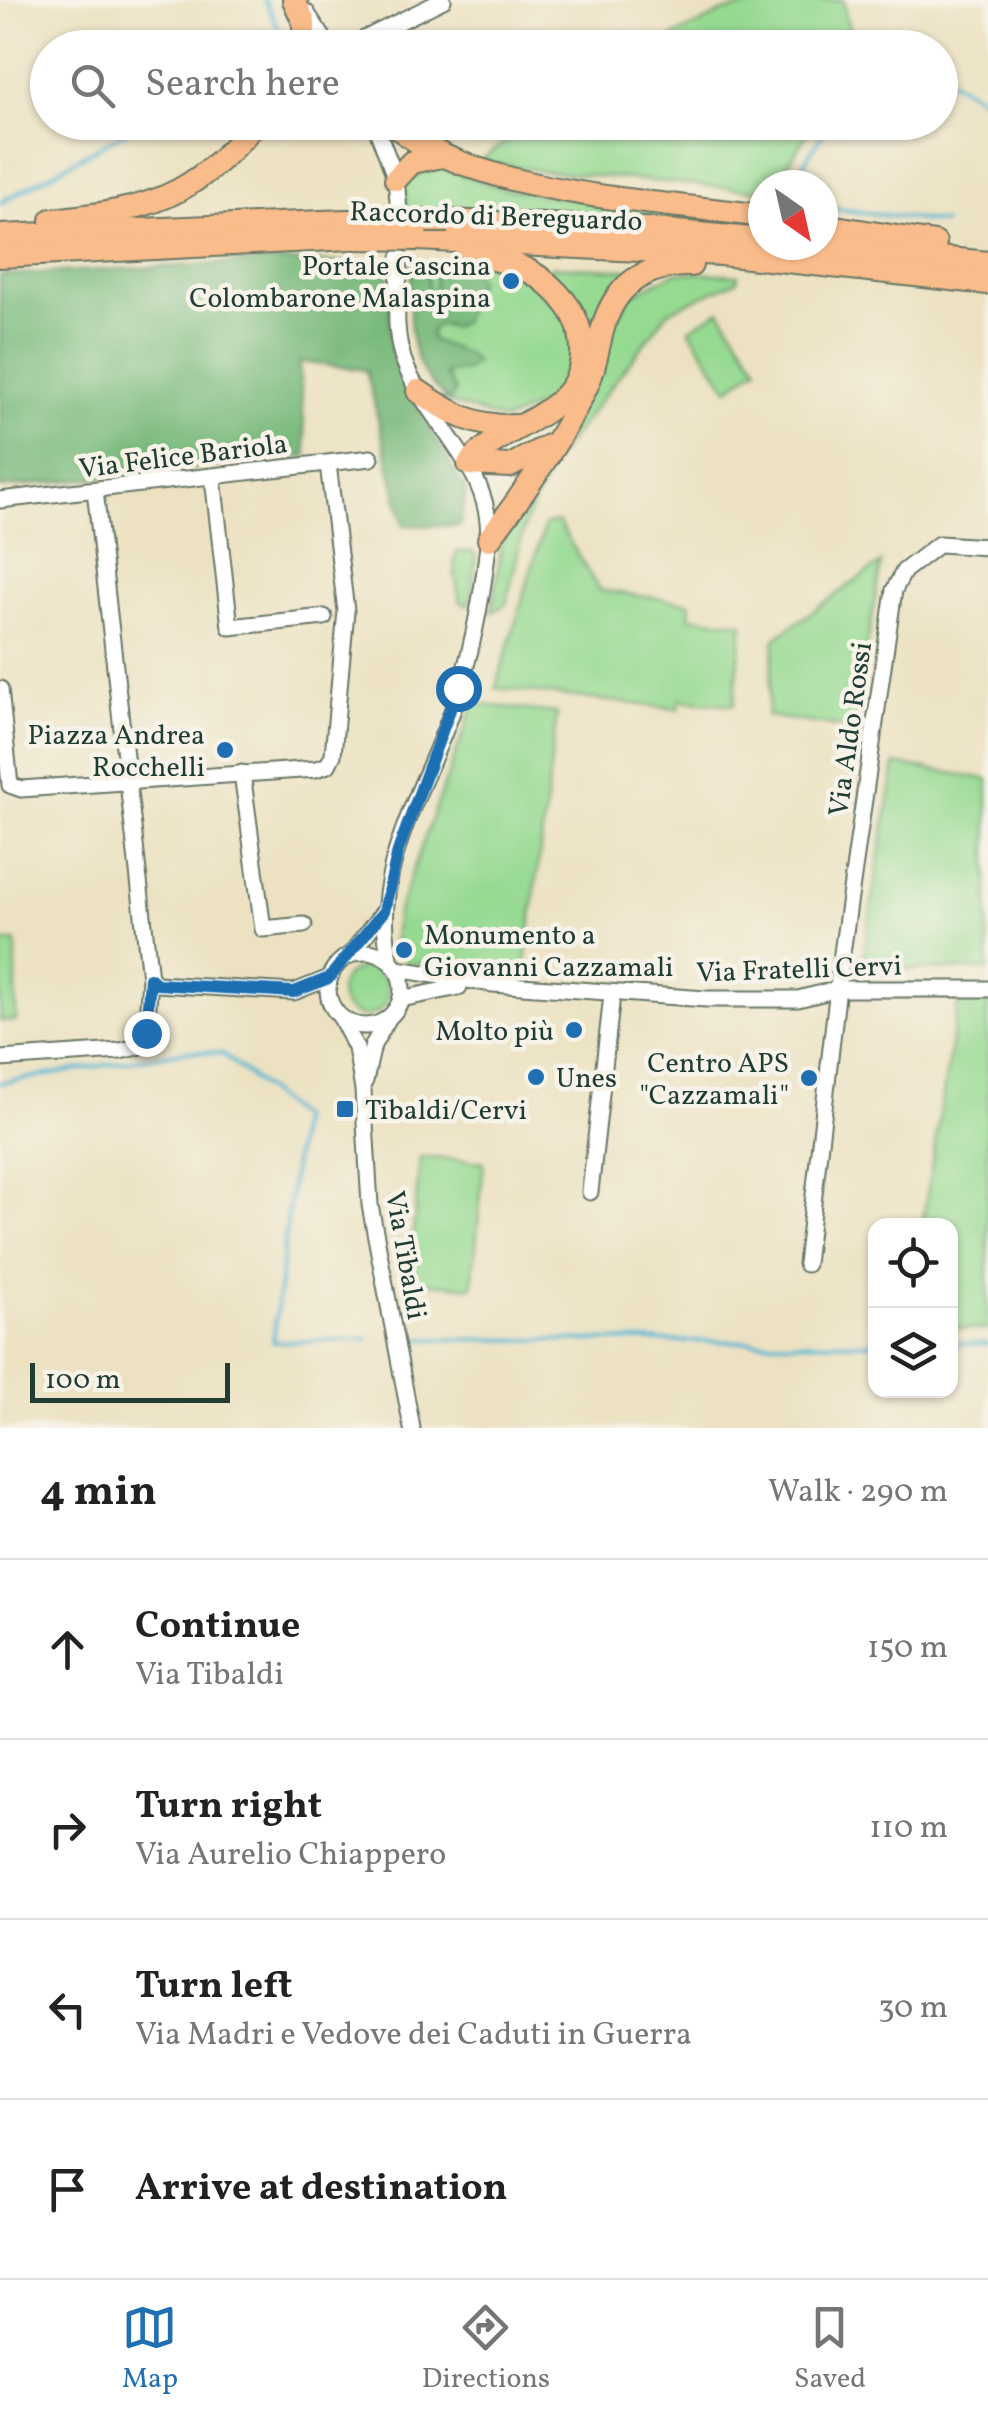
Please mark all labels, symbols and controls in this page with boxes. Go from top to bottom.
search box [30,30,958,140]
icon: search [65,58,120,113]
text: Search here [145,59,340,112]
north arrow [748,170,838,260]
street label: Raccordo di Bereguardo [349,193,643,242]
place label: Portale Cascina Colombarone Malaspina [189,248,491,319]
marker: Portale Cascina Colombarone Malaspina [500,270,522,292]
street label: Via Felice Bariola [77,425,290,490]
street label: Via Aldo Rossi [820,639,883,819]
route start [436,666,482,712]
place label: Piazza Andrea Rocchelli [28,717,205,788]
marker: Piazza Andrea Rocchelli [214,739,236,761]
place label: Monumento a Giovanni Cazzamali [424,917,673,988]
marker: Monumento a Giovanni Cazzamali [393,939,415,961]
street label: Via Fratelli Cervi [695,947,903,994]
route end [124,1011,170,1057]
place label: Molto più [435,1013,554,1052]
marker: Molto più [563,1019,585,1041]
place label: Centro APS "Cazzamali" [639,1045,789,1116]
place label: Unes [556,1060,617,1099]
marker: Unes [525,1066,547,1088]
marker: Centro APS "Cazzamali" [798,1067,820,1089]
place label: Tibaldi/Cervi [365,1092,527,1131]
marker: Tibaldi/Cervi [334,1098,356,1120]
street label: Via Tibaldi [374,1188,435,1323]
map controls [868,1218,958,1398]
button: locate [868,1218,958,1308]
button: layers [868,1308,958,1398]
scale bar [30,1358,230,1402]
text: 100 m [45,1361,120,1400]
text: 4 min [40,1464,157,1523]
text: Walk · 290 m [768,1471,948,1515]
text: Continue [135,1601,300,1654]
icon: ahead [40,1622,95,1677]
text: 150 m [867,1627,948,1671]
text: Via Tibaldi [135,1654,284,1698]
text: Turn right [135,1781,322,1834]
icon: right [40,1802,95,1857]
text: 110 m [869,1807,948,1851]
text: Via Aurelio Chiappero [135,1834,446,1878]
text: Turn left [135,1961,292,2014]
icon: left [40,1982,95,2037]
text: 30 m [878,1987,948,2031]
text: Via Madri e Vedove dei Caduti in Guerra [135,2014,692,2058]
icon: arrive [40,2162,95,2217]
text: Arrive at destination [135,2163,508,2216]
tab: Map [122,2300,178,2399]
tab: Directions [422,2300,550,2399]
tab: Saved [794,2300,866,2399]

